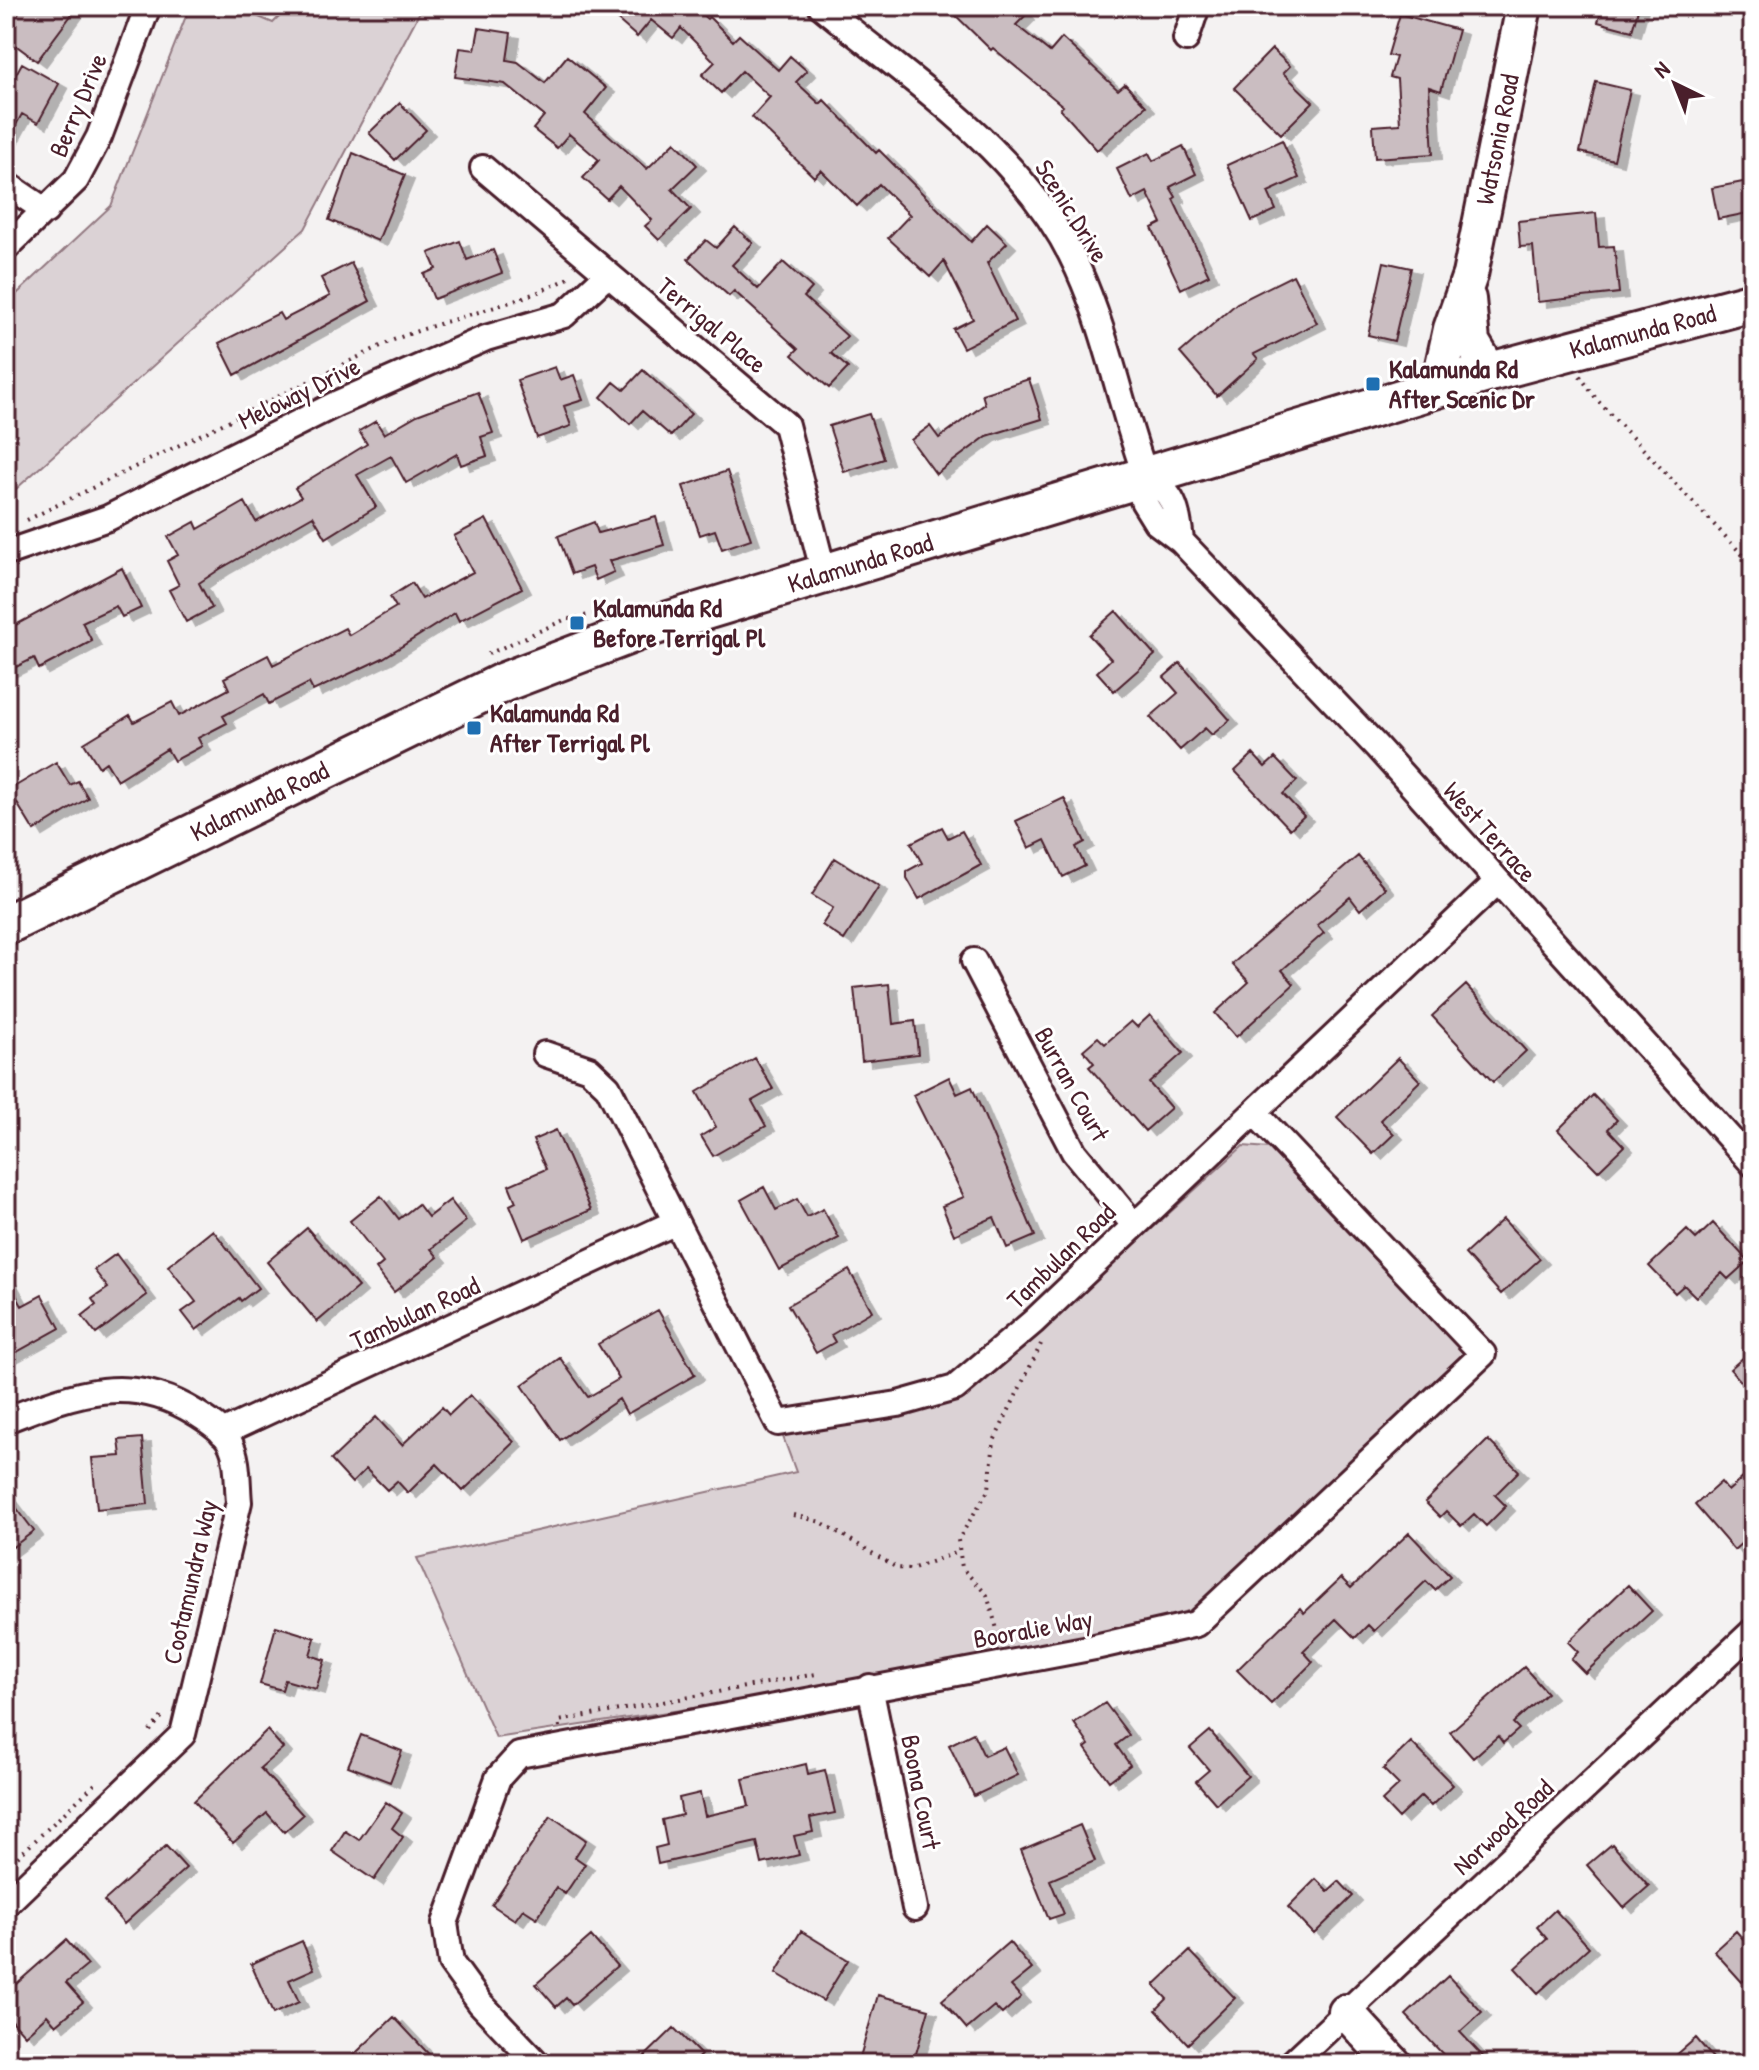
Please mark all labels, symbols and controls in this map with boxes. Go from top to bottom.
north arrow [1635,44,1715,124]
street label: Berry Drive [40,48,115,162]
text: N [1647,54,1676,84]
street label: Watsonia Road [1467,71,1527,207]
street label: Scenic Drive [1027,153,1118,269]
street label: Terrigal Place [650,268,775,381]
street label: Kalamunda Road [1566,295,1719,367]
street label: Meloway Drive [232,348,365,437]
place label: Kalamunda Rd After Scenic Dr [1389,351,1536,416]
marker: Kalamunda Rd After Scenic Dr [1364,375,1382,393]
street label: Kalamunda Road [783,524,937,601]
place label: Kalamunda Rd Before Terrigal Pl [593,590,766,656]
marker: Kalamunda Rd Before Terrigal Pl [568,614,586,632]
place label: Kalamunda Rd After Terrigal Pl [490,695,651,761]
marker: Kalamunda Rd After Terrigal Pl [465,719,483,737]
street label: Kalamunda Road [184,752,334,849]
street label: West Terrace [1436,774,1545,890]
street label: Burran Court [1027,1020,1119,1148]
street label: Tambulan Road [999,1195,1123,1316]
street label: Tambulan Road [345,1267,485,1358]
street label: Cootamundra Way [154,1496,225,1668]
street label: Booralie Way [970,1601,1095,1656]
street label: Boona Court [893,1732,950,1853]
street label: Norwood Road [1445,1771,1561,1882]

